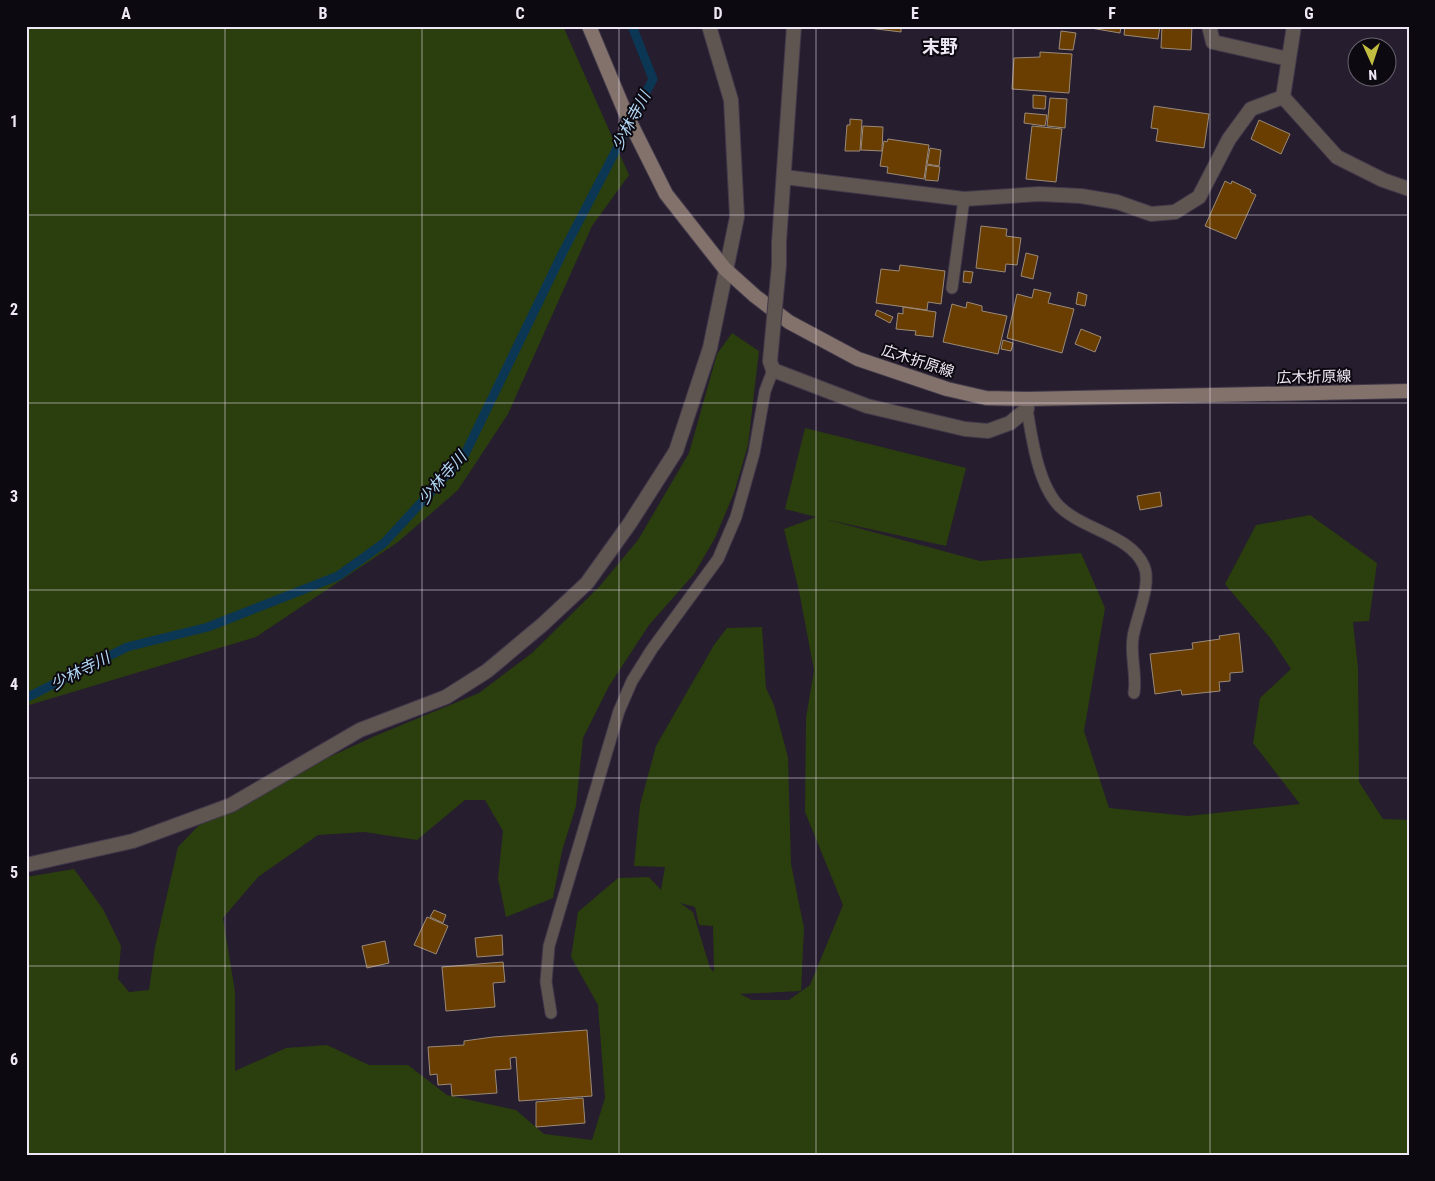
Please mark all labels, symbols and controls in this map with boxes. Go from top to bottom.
text: A [121,4,131,23]
text: B [319,4,328,23]
text: C [515,4,525,23]
text: D [713,4,723,23]
text: E [911,4,919,23]
text: F [1108,4,1116,23]
text: G [1304,4,1314,23]
district label: 末野 [922,36,958,57]
north arrow [1348,38,1398,88]
text: N [1368,67,1377,83]
water label: 少林寺川 [608,87,655,154]
text: 1 [10,112,18,131]
text: 2 [10,300,18,319]
street label: 広木折原線 [880,341,956,381]
street label: 広木折原線 [1276,367,1352,387]
water label: 少林寺川 [414,446,471,508]
text: 3 [10,487,18,506]
water label: 少林寺川 [47,647,115,694]
text: 4 [10,675,18,694]
text: 5 [10,863,18,882]
text: 6 [10,1050,18,1069]

